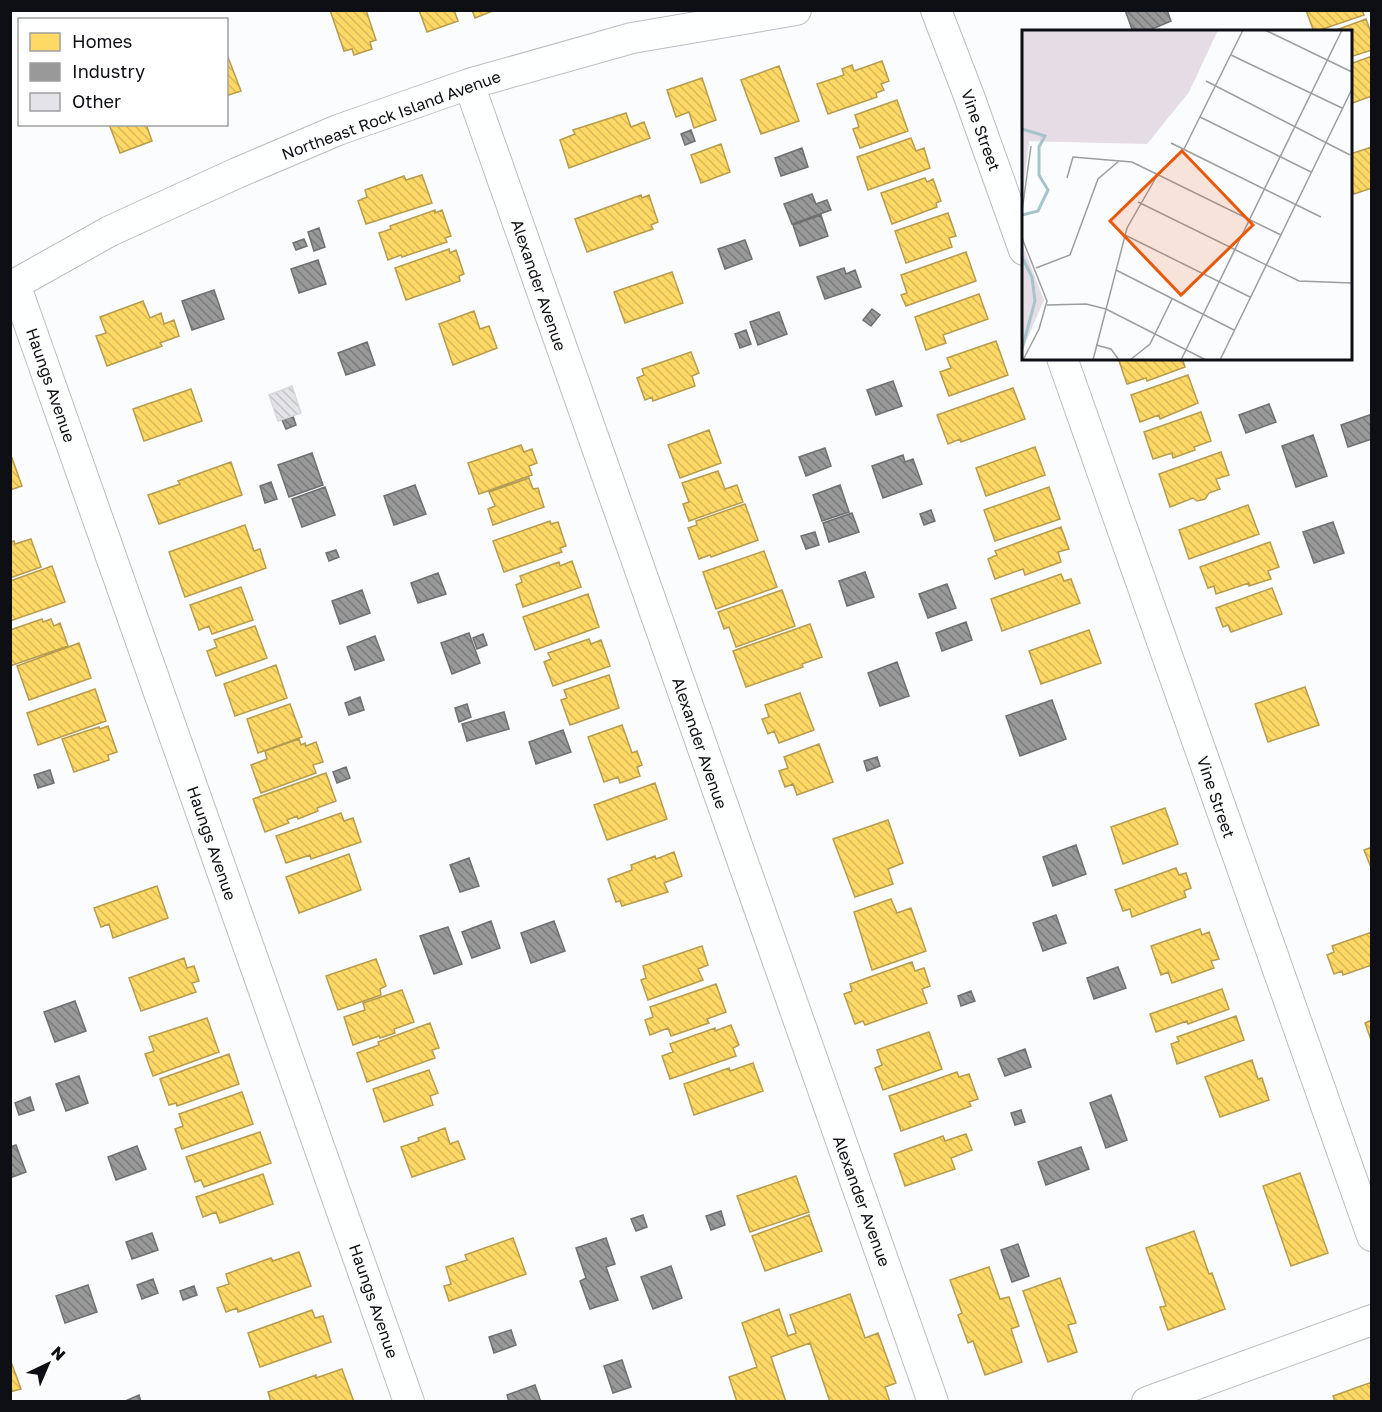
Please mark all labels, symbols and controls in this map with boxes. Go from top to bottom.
legend [18,18,228,126]
text: Homes [72,30,132,52]
inset map [1022,30,1352,360]
text: Industry [72,60,145,82]
street label: Northeast Rock Island Avenue [279,66,503,164]
street label: Vine Street [957,86,1005,174]
text: Other [72,90,121,112]
street label: Alexander Avenue [507,217,571,353]
street label: Haungs Avenue [22,325,80,445]
street label: Alexander Avenue [668,675,732,811]
street label: Vine Street [1193,753,1239,841]
street label: Haungs Avenue [183,783,241,903]
street label: Alexander Avenue [829,1133,895,1269]
street label: Haungs Avenue [345,1241,403,1361]
north arrow [18,1334,78,1394]
text: N [47,1342,70,1365]

